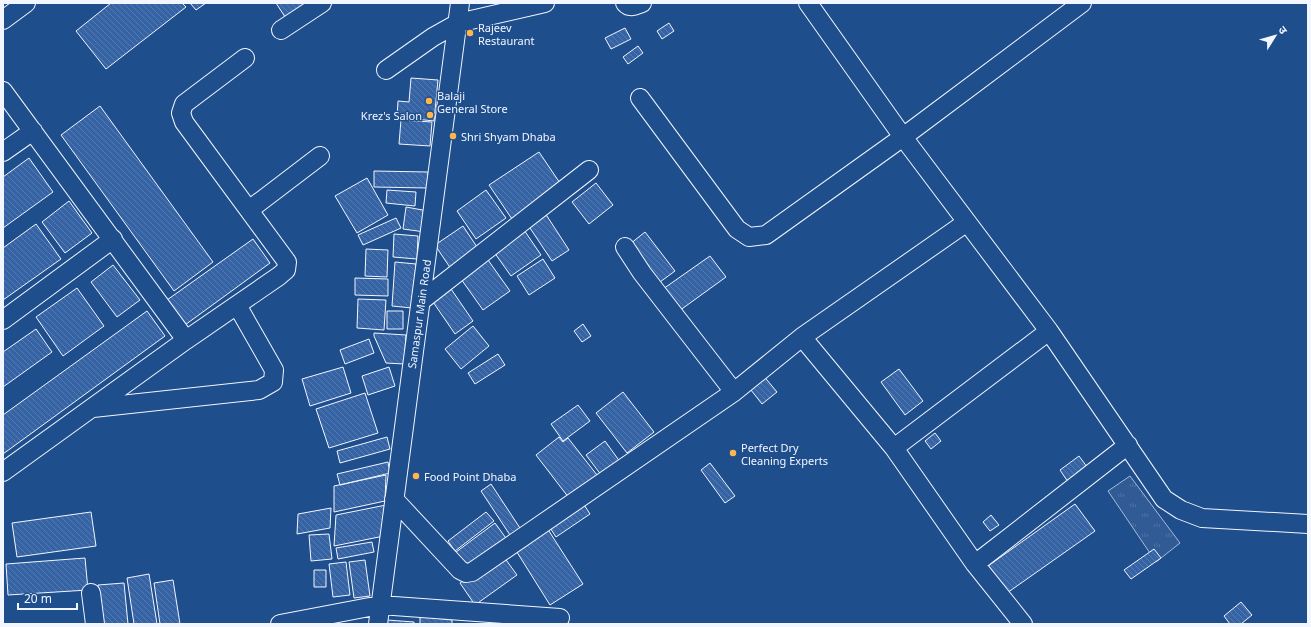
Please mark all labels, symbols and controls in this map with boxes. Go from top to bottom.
north arrow [1255,16,1295,56]
place label: Rajeev Restaurant [478,20,535,48]
text: उ [1275,23,1292,37]
marker: Rajeev Restaurant [465,28,475,38]
place label: Balaji General Store [437,88,508,116]
marker: Balaji General Store [424,96,434,106]
place label: Krez's Salon [361,108,422,123]
marker: Krez's Salon [425,110,435,120]
place label: Shri Shyam Dhaba [461,129,556,144]
marker: Shri Shyam Dhaba [448,131,458,141]
street label: Samaspur Main Road [404,258,434,370]
place label: Perfect Dry Cleaning Experts [741,440,828,468]
marker: Perfect Dry Cleaning Experts [728,448,738,458]
place label: Food Point Dhaba [424,469,516,484]
marker: Food Point Dhaba [411,471,421,481]
scale bar [18,585,77,611]
text: 20 m [24,590,52,607]

